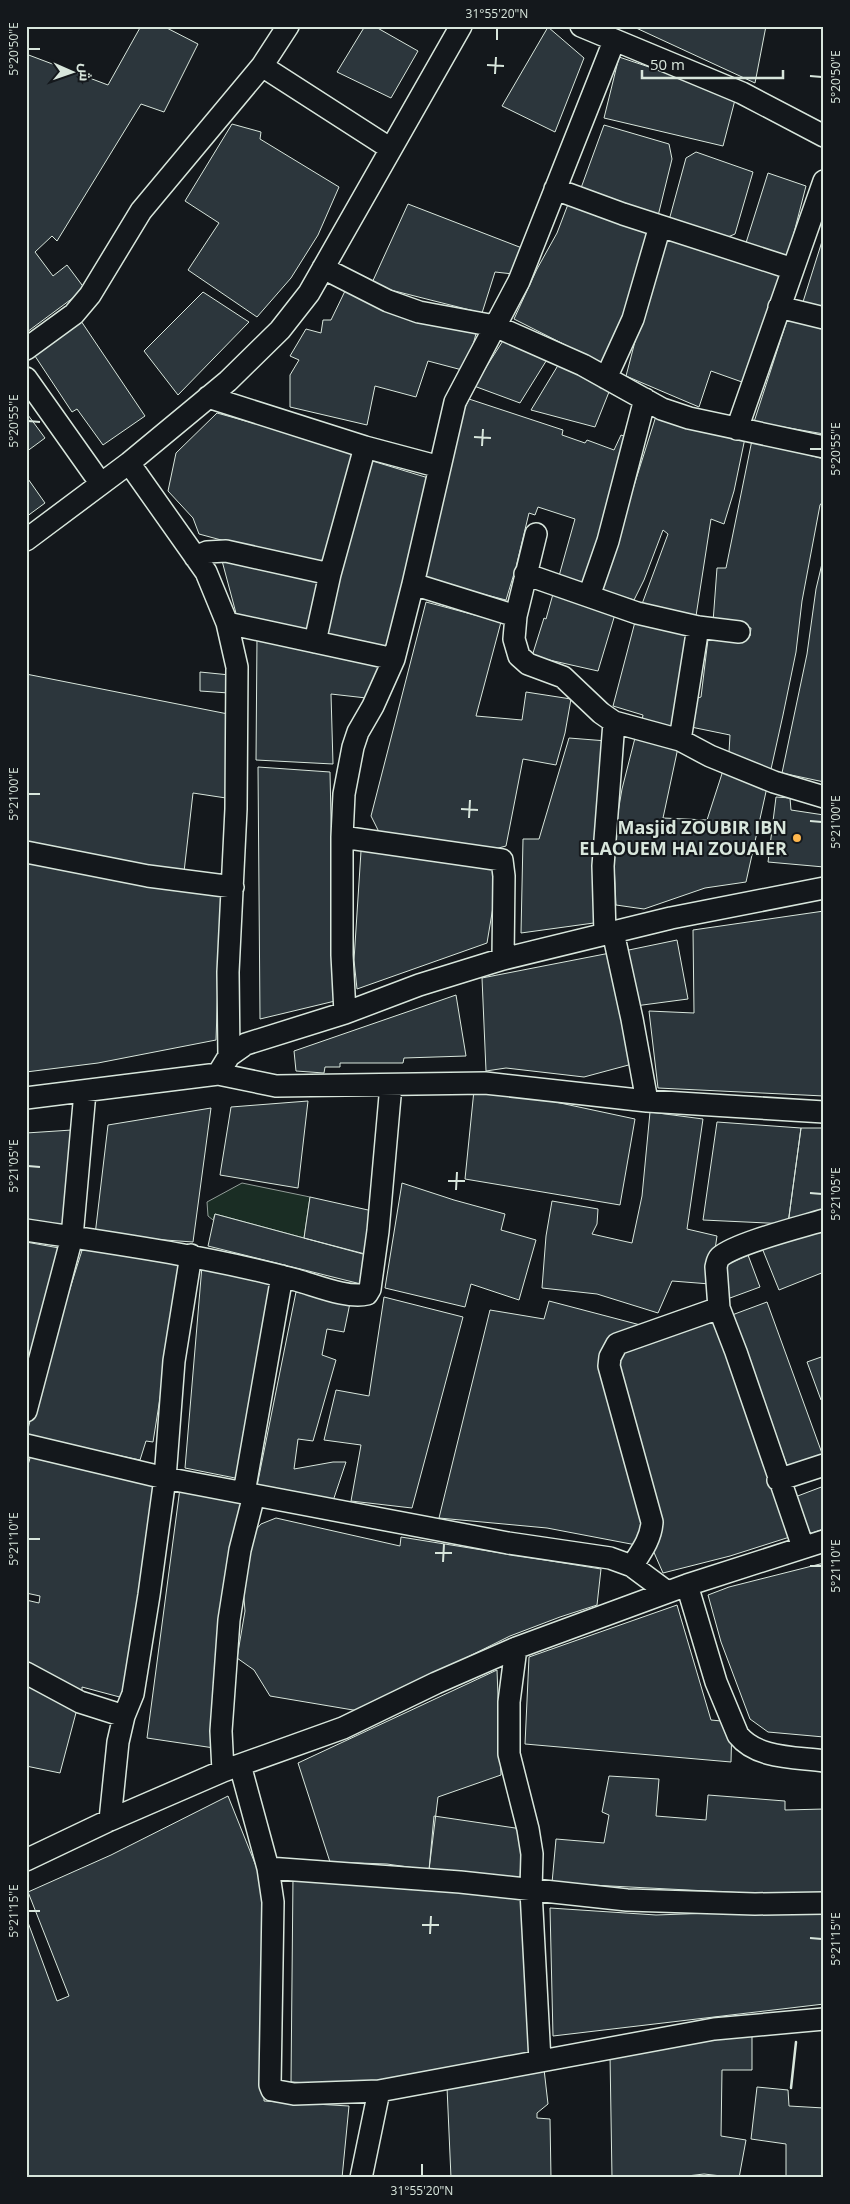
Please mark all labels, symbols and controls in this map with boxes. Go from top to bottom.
text: 31°55'20"N [466,5,528,22]
text: 5°20'50"E [5,22,22,76]
north arrow [48,48,98,98]
scale bar [642,48,784,80]
text: 5°20'50"E [827,50,844,104]
text: 50 m [650,54,685,74]
text: ش [76,63,95,82]
text: 5°20'55"E [5,394,22,448]
text: 5°20'55"E [827,422,844,476]
text: 5°21'00"E [5,767,22,821]
text: 5°21'00"E [827,795,844,849]
place label: Masjid ZOUBIR IBN ELAOUEM HAI ZOUAIER [579,815,787,860]
marker: Masjid ZOUBIR IBN ELAOUEM HAI ZOUAIER [791,832,803,844]
text: 5°21'05"E [5,1139,22,1193]
text: 5°21'05"E [827,1167,844,1221]
text: 5°21'10"E [5,1512,22,1566]
text: 5°21'10"E [827,1539,844,1593]
text: 5°21'15"E [5,1884,22,1938]
text: 5°21'15"E [827,1912,844,1966]
text: 31°55'20"N [391,2182,453,2199]

